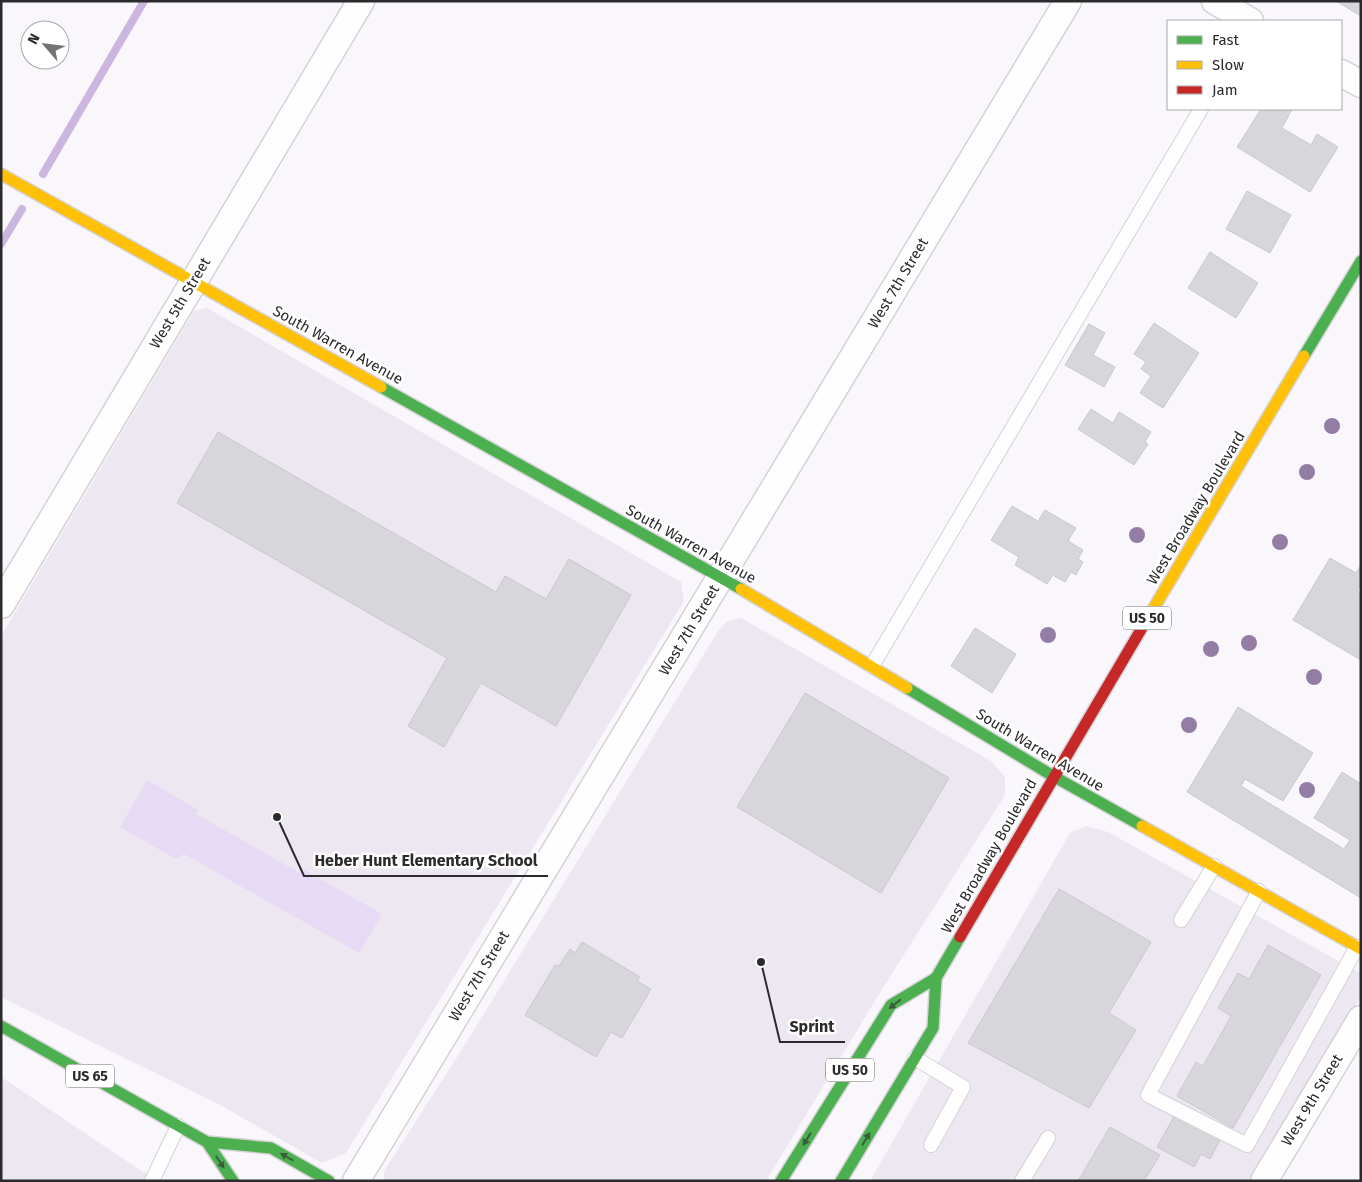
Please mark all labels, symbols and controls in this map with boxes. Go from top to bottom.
north arrow [20,20,70,70]
legend [1167,20,1342,110]
text: N [24,31,44,47]
text: Fast [1212,31,1239,49]
text: Slow [1212,56,1244,74]
text: Jam [1212,81,1238,99]
street label: West 7th Street [864,234,932,332]
street label: West 5th Street [146,254,215,352]
street label: South Warren Avenue [270,302,406,388]
street label: West Broadway Boulevard [1143,428,1249,588]
street label: South Warren Avenue [623,501,759,587]
street label: West 7th Street [655,581,723,679]
road number: US 50 [1123,606,1171,630]
street label: South Warren Avenue [973,705,1107,795]
street label: West Broadway Boulevard [937,775,1041,937]
callout: Heber Hunt Elementary School [304,845,548,876]
text: Heber Hunt Elementary School [314,851,538,870]
street label: West 7th Street [445,927,513,1025]
one-way arrow [889,998,902,1009]
callout: Sprint [780,1011,845,1042]
text: Sprint [789,1017,835,1036]
street label: West 9th Street [1278,1050,1347,1149]
road number: US 50 [826,1058,874,1082]
road number: US 65 [66,1064,114,1088]
one-way arrow [862,1132,871,1145]
one-way arrow [803,1133,812,1146]
one-way arrow [280,1152,293,1161]
one-way arrow [215,1155,225,1168]

